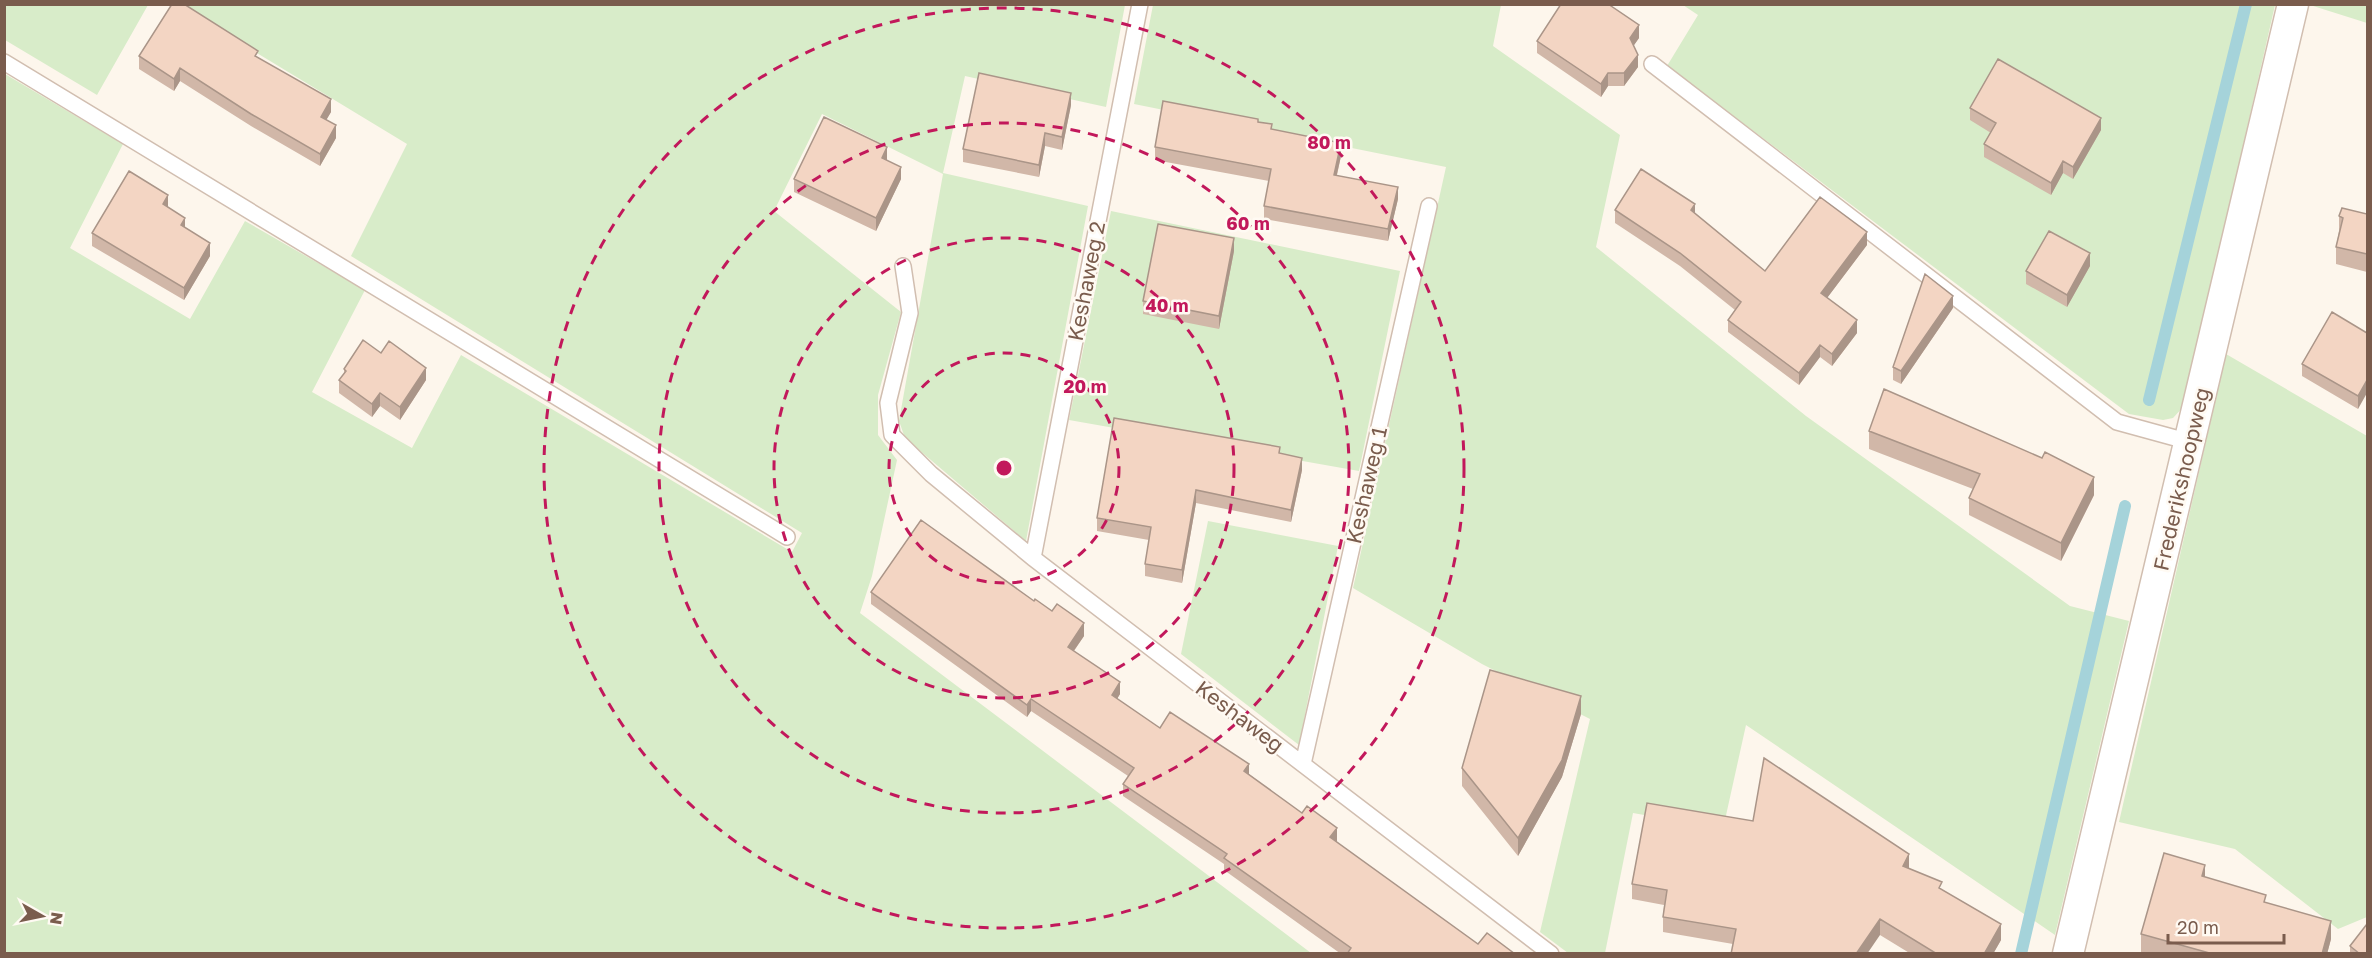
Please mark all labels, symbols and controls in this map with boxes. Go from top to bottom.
text: 80 m [1307,131,1351,153]
text: 60 m [1226,212,1270,234]
street label: Keshaweg 2 [1062,219,1110,343]
text: 40 m [1145,294,1189,316]
text: 20 m [1064,375,1106,397]
street label: Frederikshoopweg [2147,385,2215,573]
street label: Keshaweg 1 [1340,424,1392,546]
centre of rings [994,458,1014,478]
street label: Keshaweg [1191,674,1289,758]
north arrow [12,886,72,946]
scale bar [2168,907,2284,945]
text: N [46,911,68,926]
text: 20 m [2177,916,2219,938]

